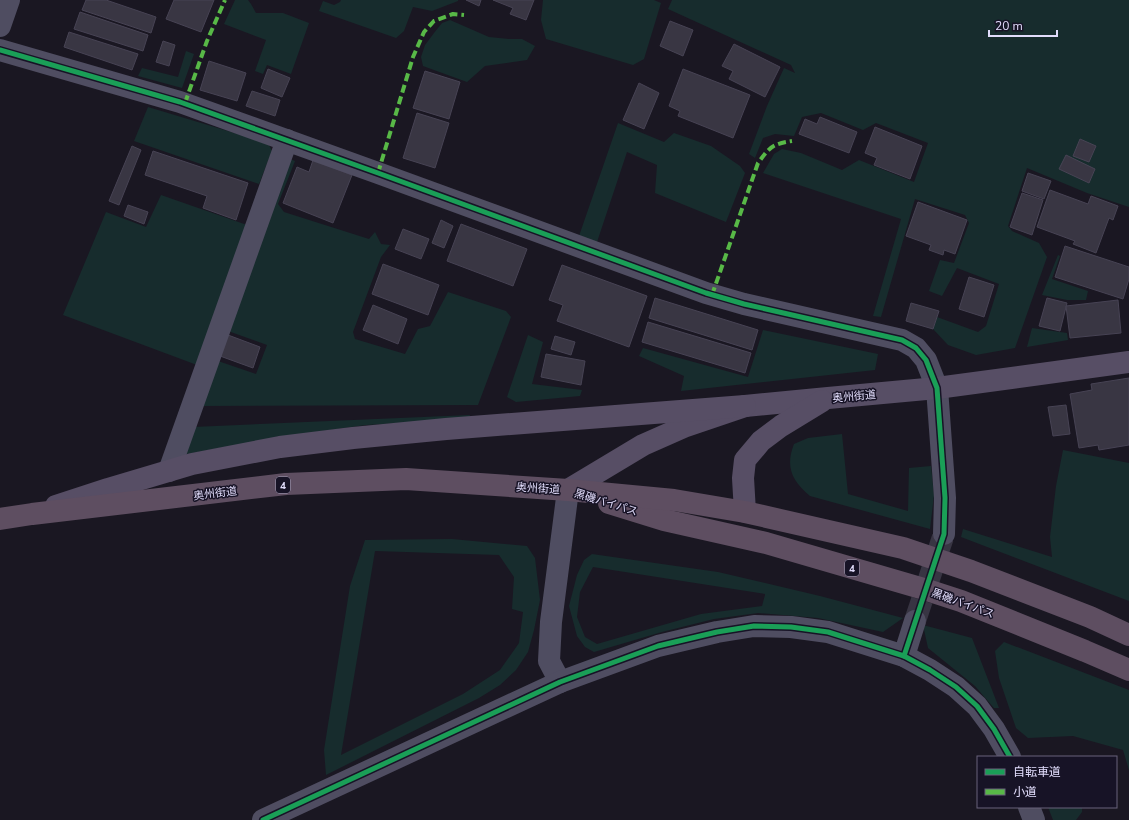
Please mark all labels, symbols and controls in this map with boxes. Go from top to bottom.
scale bar [989,12,1057,38]
text: 20 m [995,18,1023,34]
street label: 奥州街道 [831,387,877,406]
road number: 4 [276,477,290,493]
street label: 奥州街道 [515,479,560,498]
street label: 奥州街道 [192,483,238,504]
street label: 黒磯バイパス [572,486,640,519]
road number: 4 [845,560,859,576]
street label: 黒磯バイパス [929,585,996,622]
legend [977,756,1117,808]
text: 自転車道 [1013,764,1061,780]
text: 小道 [1013,784,1037,800]

